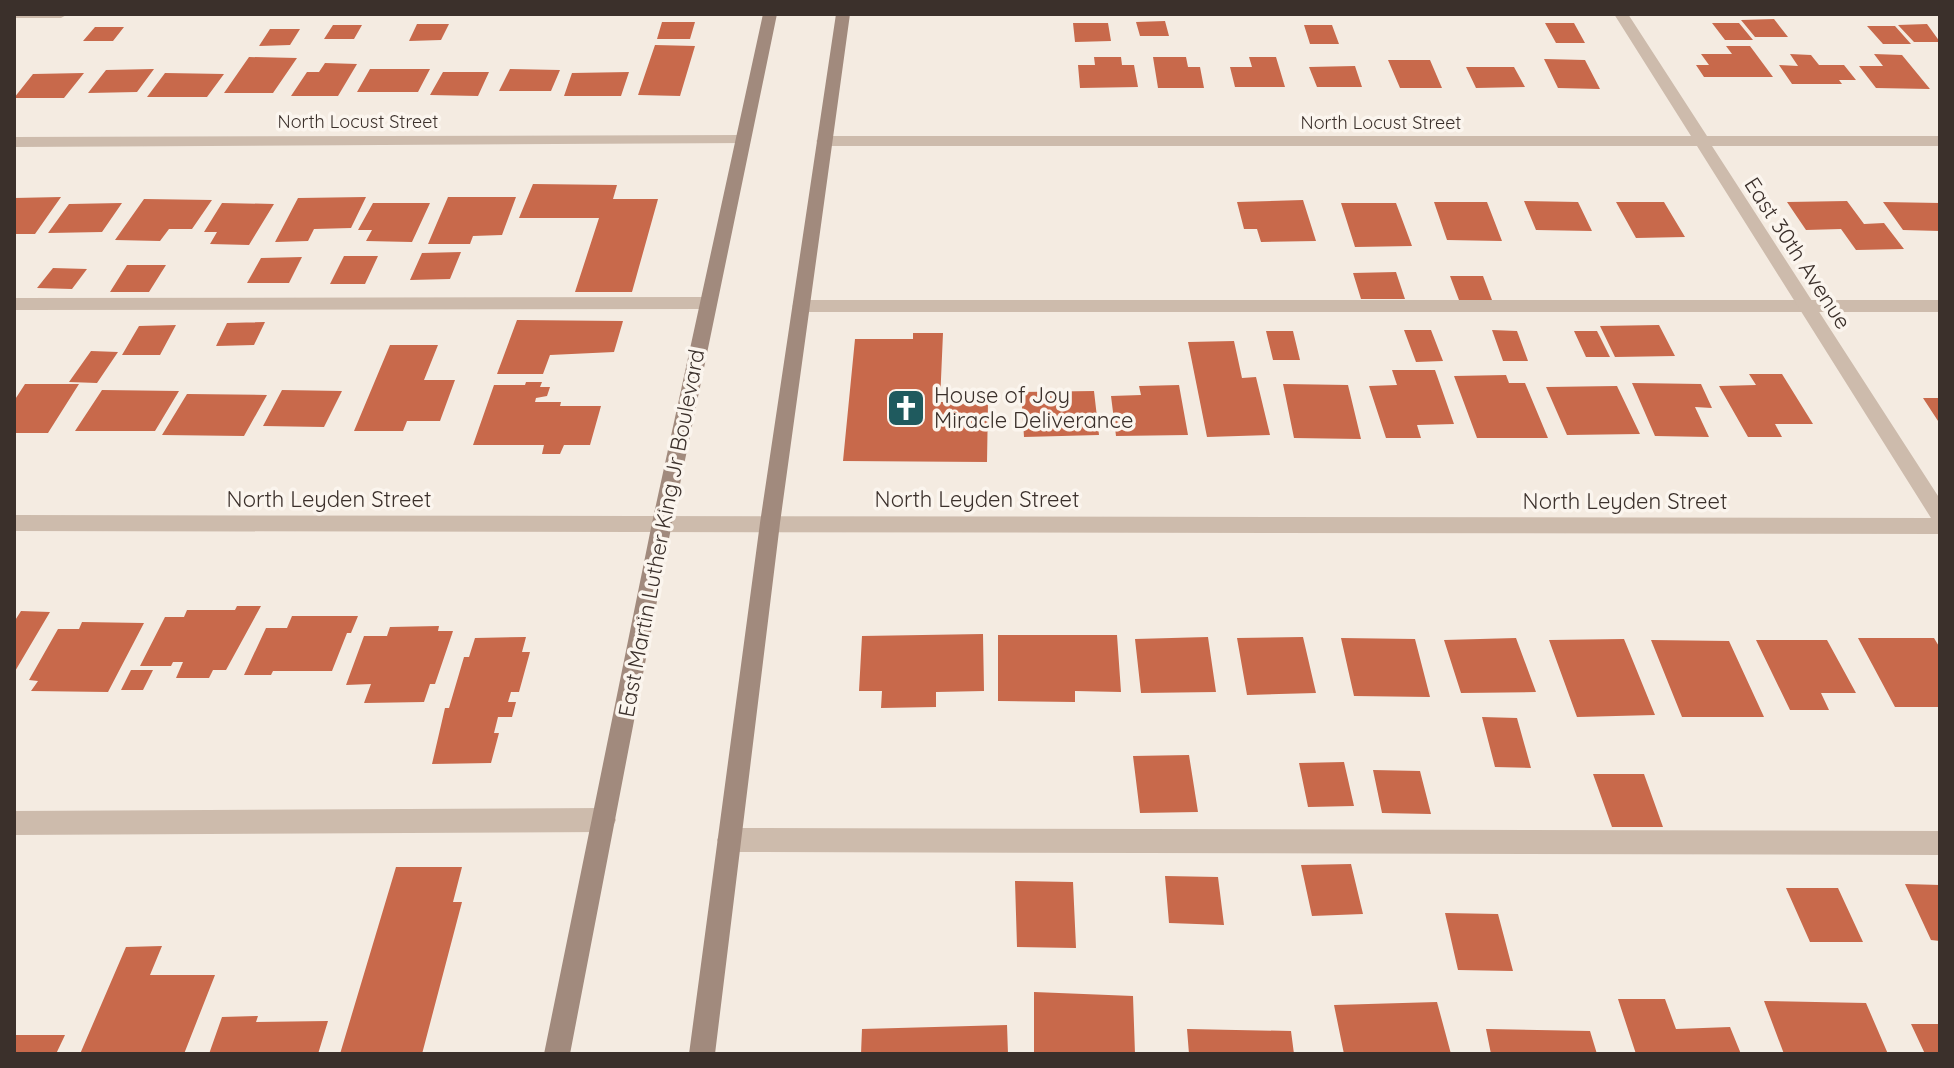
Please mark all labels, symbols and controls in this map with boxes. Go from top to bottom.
street label: North Locust Street [278,110,438,133]
street label: North Locust Street [1301,111,1461,134]
street label: East 30th Avenue [1738,172,1858,334]
street label: East Martin Luther King Jr Boulevard [612,347,710,719]
place label: House of Joy Miracle Deliverance [934,381,1133,434]
church icon: House of Joy Miracle Deliverance [885,387,927,429]
street label: North Leyden Street [227,485,431,513]
street label: North Leyden Street [875,485,1079,513]
street label: North Leyden Street [1523,487,1727,515]

